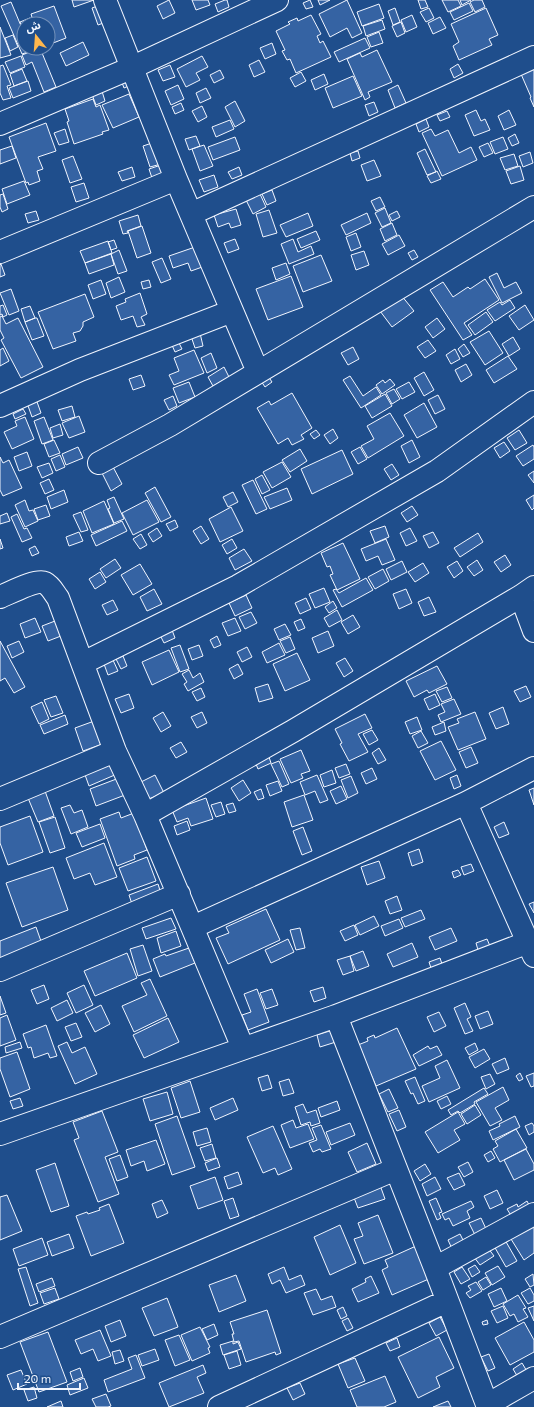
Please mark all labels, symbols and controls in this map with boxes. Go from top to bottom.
north arrow [16,16,56,56]
text: ش [24,18,42,35]
scale bar [18,1365,80,1391]
text: 20 m [24,1371,51,1385]

